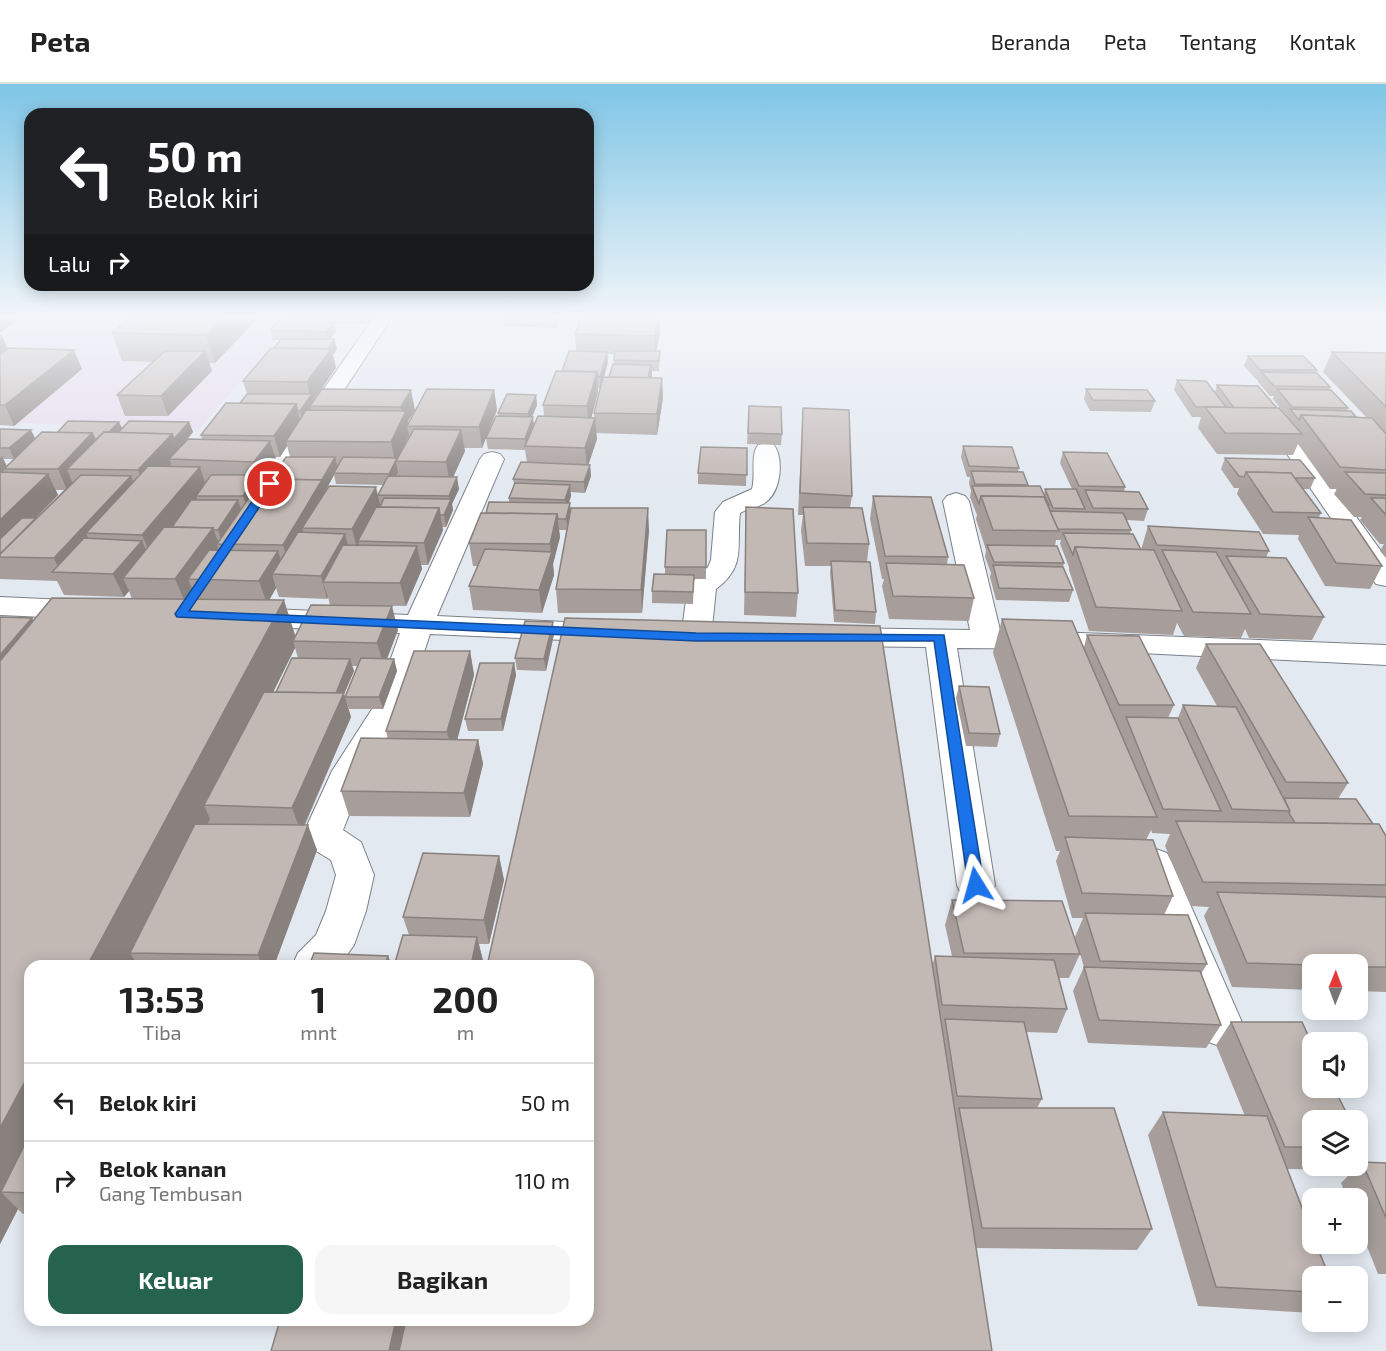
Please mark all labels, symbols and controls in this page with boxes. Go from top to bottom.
text: Peta [30,24,90,58]
text: Beranda [991,29,1071,54]
text: Peta [1104,29,1147,54]
text: Tentang [1180,29,1257,54]
text: Kontak [1290,29,1356,54]
text: 50 m [147,130,243,180]
icon: left [48,132,126,210]
text: Belok kiri [147,181,259,213]
icon: right [102,246,135,279]
text: Lalu [48,250,90,276]
pin [244,458,295,509]
icon: arrive [253,467,286,500]
position arrow [944,853,1008,917]
north arrow [1302,954,1368,1020]
map controls [1302,954,1368,1332]
text: 13:53 [119,977,205,1020]
text: 1 [311,977,326,1020]
text: 200 [432,977,499,1020]
text: Tiba [143,1020,182,1044]
text: mnt [300,1020,337,1044]
text: m [457,1020,474,1044]
button: sound [1302,1032,1368,1098]
icon: left [48,1086,81,1119]
text: Belok kiri [99,1089,196,1115]
text: 50 m [521,1089,570,1115]
button: layers [1302,1110,1368,1176]
text: Belok kanan [99,1155,226,1181]
icon: right [48,1164,81,1197]
text: 110 m [515,1167,570,1193]
text: Gang Tembusan [99,1181,243,1205]
button: + [1302,1188,1368,1254]
button: Keluar [48,1245,303,1314]
button: Bagikan [315,1245,570,1314]
button: − [1302,1266,1368,1332]

